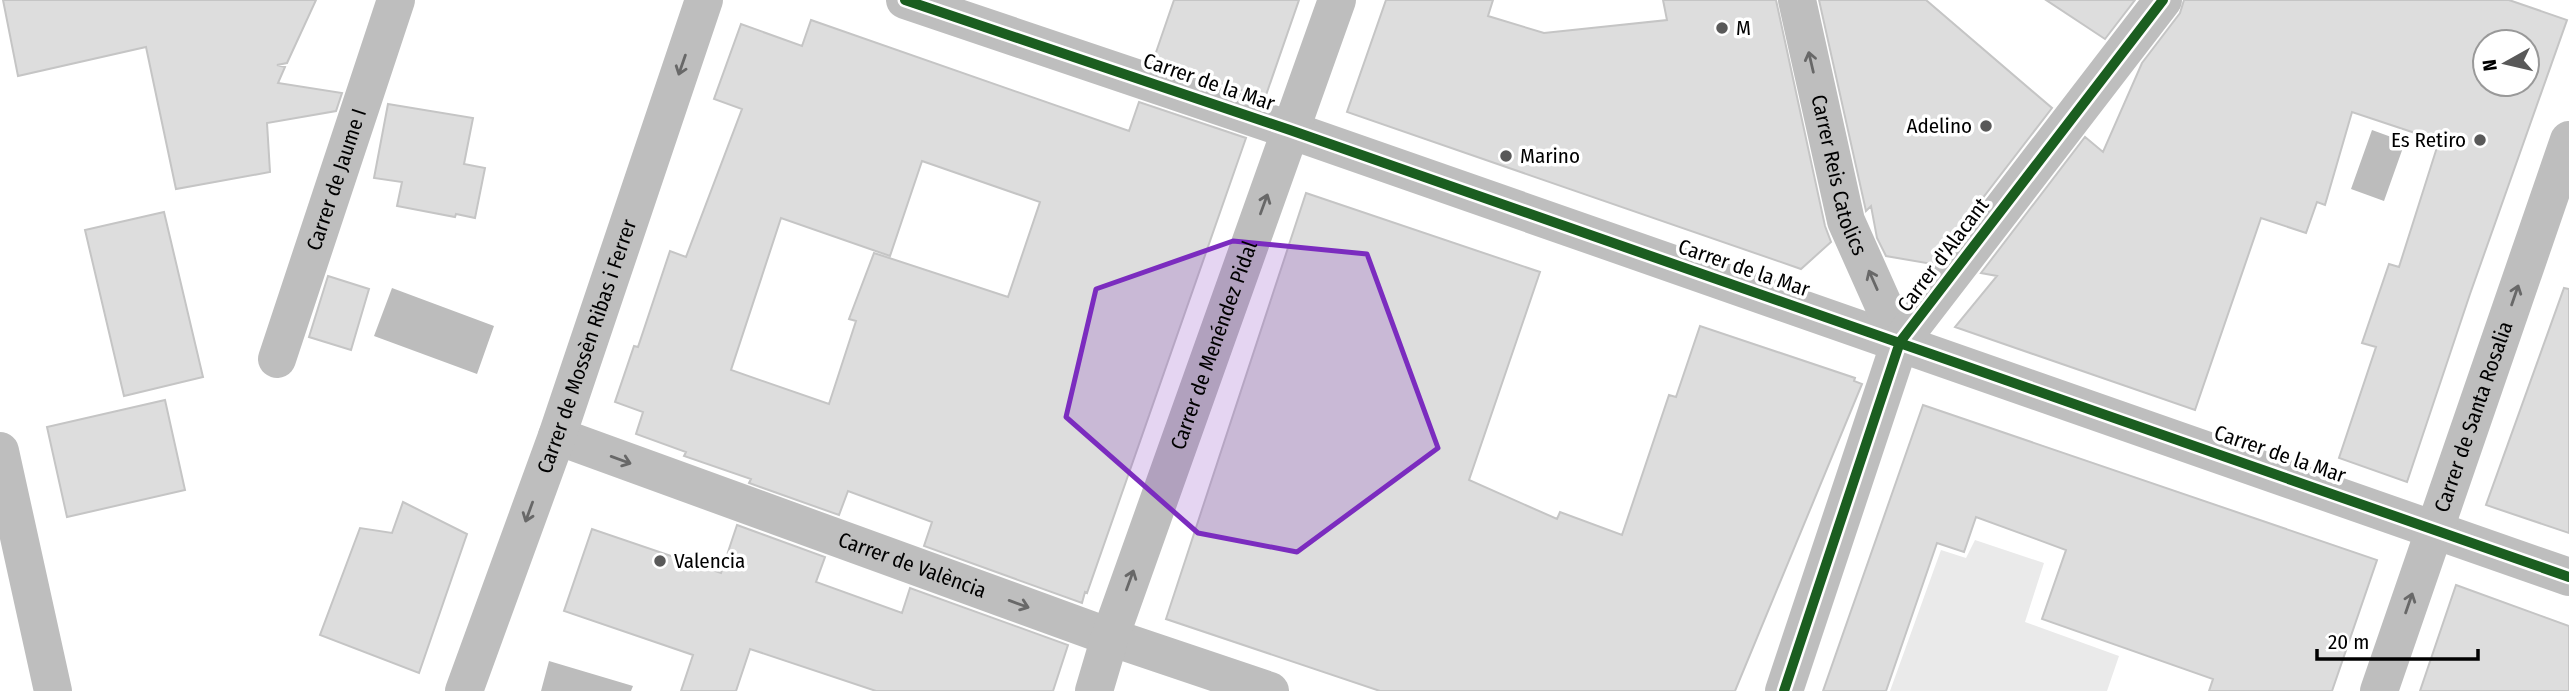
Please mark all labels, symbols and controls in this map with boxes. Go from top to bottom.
place label: M [1736,15,1751,41]
marker: M [1714,20,1730,36]
north arrow [2471,28,2541,98]
street label: Carrer de la Mar [1140,47,1279,117]
one-way arrow [1803,51,1817,74]
one-way arrow [675,53,687,75]
text: N [2477,58,2502,73]
street label: Carrer Reis Catolics [1805,92,1873,260]
street label: Carrer de Jaume I [301,105,372,254]
place label: Adelino [1906,113,1972,139]
marker: Adelino [1978,118,1994,134]
place label: Es Retiro [2391,127,2466,153]
marker: Es Retiro [2472,132,2488,148]
place label: Marino [1520,143,1580,169]
marker: Marino [1498,148,1514,164]
one-way arrow [1259,193,1271,215]
street label: Carrer d'Alacant [1892,193,1994,317]
street label: Carrer de Mossèn Ribas i Ferrer [531,215,642,477]
street label: Carrer de la Mar [1675,233,1814,303]
street label: Carrer de Menéndez Pidal [1165,237,1263,453]
one-way arrow [1866,270,1879,291]
one-way arrow [2510,285,2522,307]
street label: Carrer de Santa Rosalia [2429,318,2518,516]
street label: Carrer de la Mar [2211,419,2350,489]
one-way arrow [609,455,631,467]
one-way arrow [522,500,534,522]
street label: Carrer de València [835,526,990,604]
place label: Valencia [674,548,745,574]
marker: Valencia [652,553,668,569]
one-way arrow [1125,569,1137,591]
one-way arrow [2404,593,2416,615]
one-way arrow [1007,599,1029,611]
scale bar [2317,618,2478,662]
text: 20 m [2328,629,2369,655]

